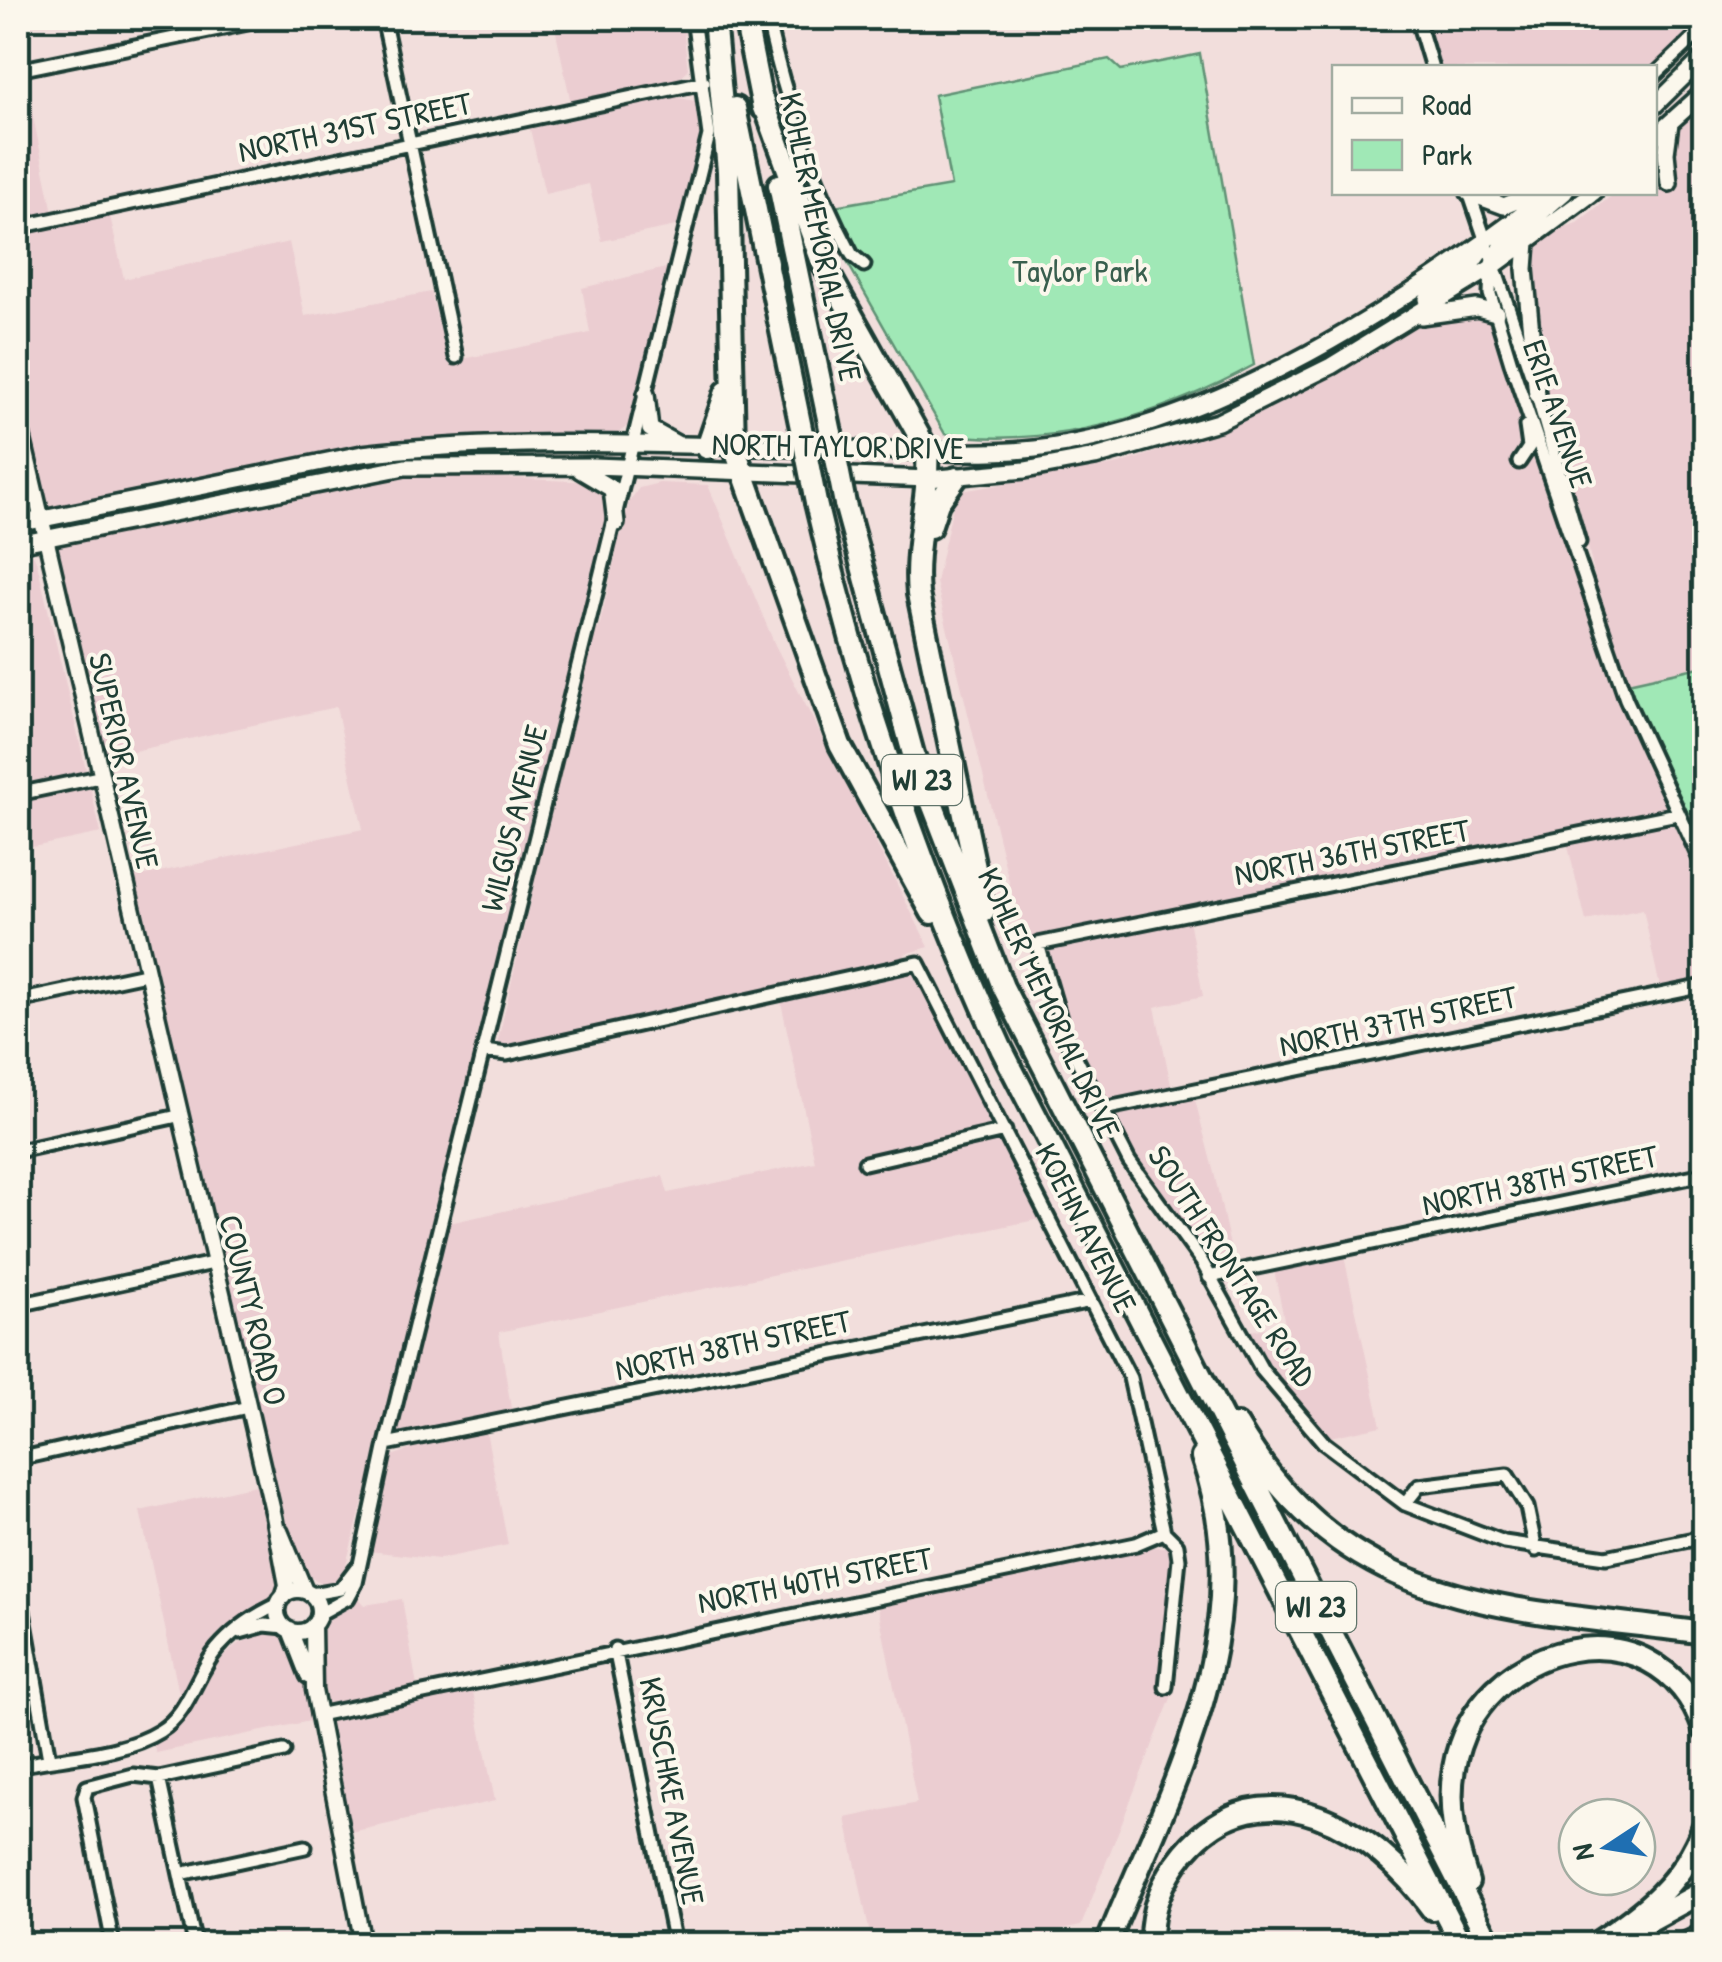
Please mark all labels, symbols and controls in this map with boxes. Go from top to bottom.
legend [1332,65,1657,195]
street label: NORTH 31ST STREET [234,81,476,172]
text: Road [1422,84,1471,124]
street label: KOHLER MEMORIAL DRIVE [770,89,873,385]
text: Park [1422,134,1472,174]
park label: Taylor Park [1012,249,1148,292]
street label: ERIE AVENUE [1513,334,1604,494]
street label: NORTH TAYLOR DRIVE [711,422,965,469]
street label: SUPERIOR AVENUE [79,649,170,873]
street label: WILGUS AVENUE [470,720,557,916]
road number: WI 23 [882,755,962,805]
street label: NORTH 36TH STREET [1231,807,1474,895]
street label: KOHLER MEMORIAL DRIVE [968,861,1131,1145]
street label: NORTH 37TH STREET [1275,974,1522,1067]
street label: NORTH 38TH STREET [1418,1133,1663,1225]
street label: KOEHN AVENUE [1025,1136,1147,1320]
street label: SOUTH FRONTAGE ROAD [1138,1137,1327,1395]
street label: COUNTY ROAD O [209,1210,298,1410]
street label: NORTH 38TH STREET [611,1298,856,1390]
street label: NORTH 40TH STREET [694,1536,937,1623]
road number: WI 23 [1276,1582,1356,1632]
street label: KRUSCHKE AVENUE [629,1674,716,1908]
north arrow [1557,1797,1657,1897]
text: N [1562,1841,1603,1863]

